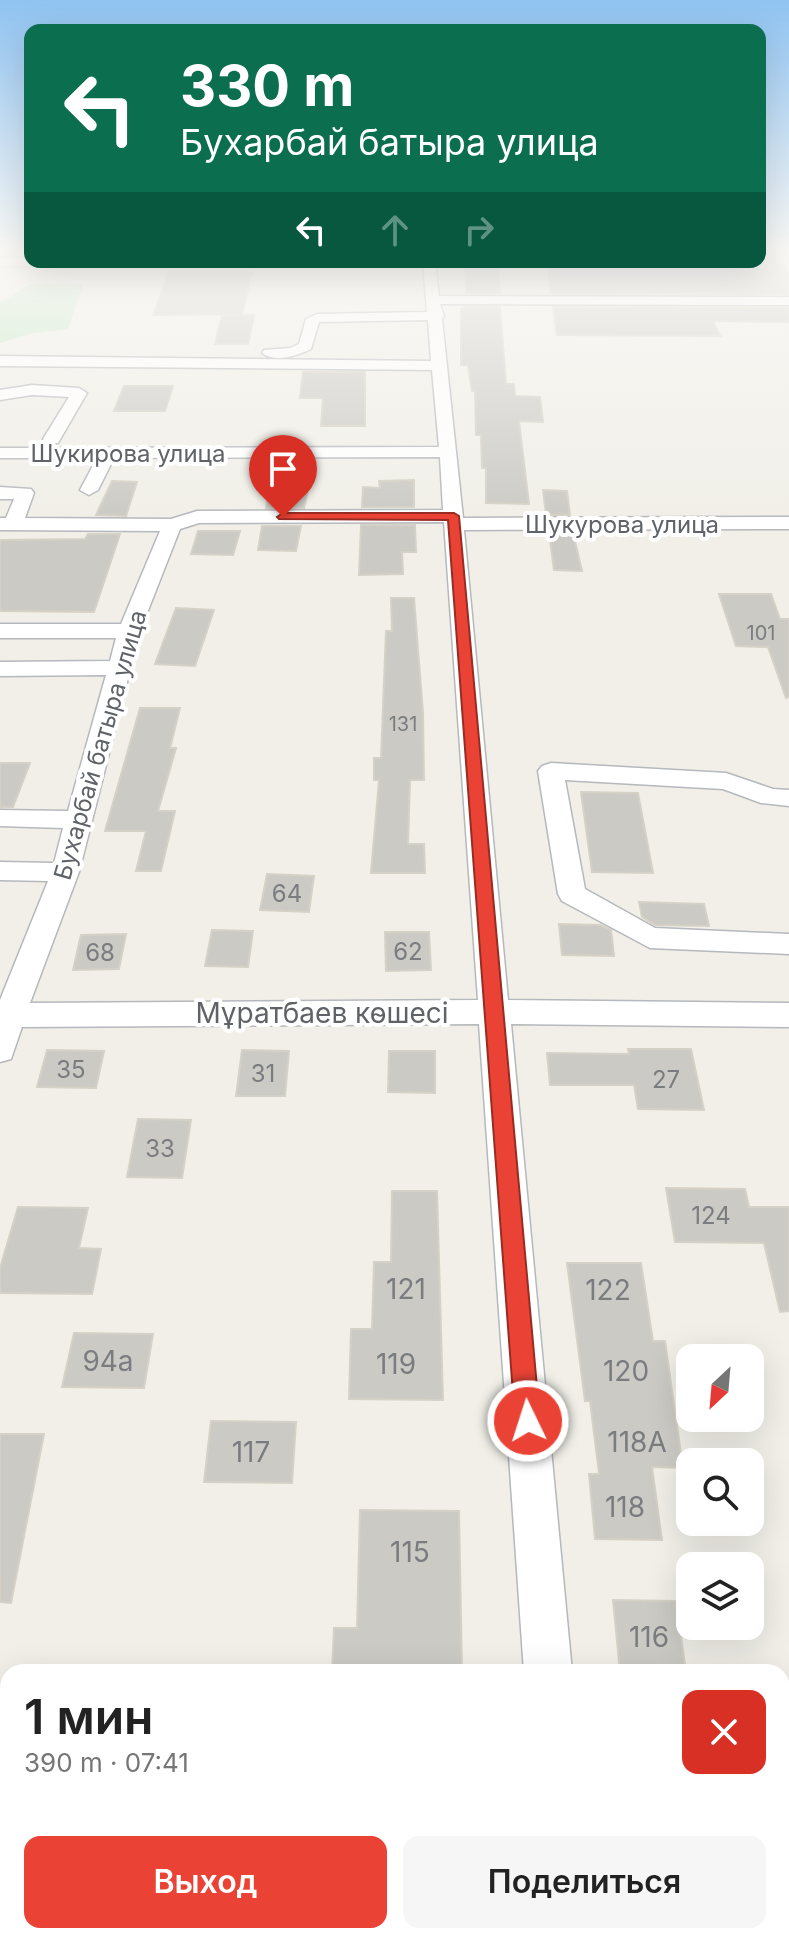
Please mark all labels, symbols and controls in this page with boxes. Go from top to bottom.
text: 330 m [180,52,354,120]
icon: left [48,56,152,160]
text: Бухарбай батыра улица [180,120,599,164]
icon: left [289,208,333,252]
icon: ahead [373,208,417,252]
icon: right [457,208,501,252]
pin [249,435,317,517]
street label: Шукирова улица [31,439,225,468]
icon: arrive [261,447,305,491]
street label: Шукурова улица [525,510,719,539]
street label: Бухарбай батыра улица [48,607,152,883]
house number: 101 [747,621,775,645]
house number: 131 [389,712,417,736]
house number: 64 [272,879,302,908]
house number: 62 [393,937,423,966]
house number: 68 [85,938,115,967]
street label: Мұратбаев көшесі [195,996,449,1030]
house number: 35 [56,1055,86,1084]
house number: 31 [251,1059,275,1088]
house number: 27 [652,1065,680,1094]
house number: 33 [145,1134,175,1163]
house number: 124 [691,1201,731,1230]
house number: 121 [386,1272,426,1306]
house number: 122 [585,1273,631,1307]
house number: 94а [82,1344,134,1378]
north arrow [676,1344,764,1432]
map controls [676,1344,764,1640]
house number: 119 [376,1347,416,1381]
house number: 120 [603,1354,649,1388]
position arrow [486,1379,570,1463]
house number: 118А [607,1425,667,1459]
house number: 117 [232,1435,270,1469]
button: search [676,1448,764,1536]
house number: 118 [605,1490,645,1524]
house number: 115 [390,1535,430,1569]
button: layers [676,1552,764,1640]
house number: 116 [629,1620,669,1654]
text: 1 мин [24,1687,153,1746]
button: close [682,1690,766,1774]
text: 390 m · 07:41 [24,1747,189,1778]
button: Выход [24,1836,387,1928]
button: Поделиться [403,1836,766,1928]

